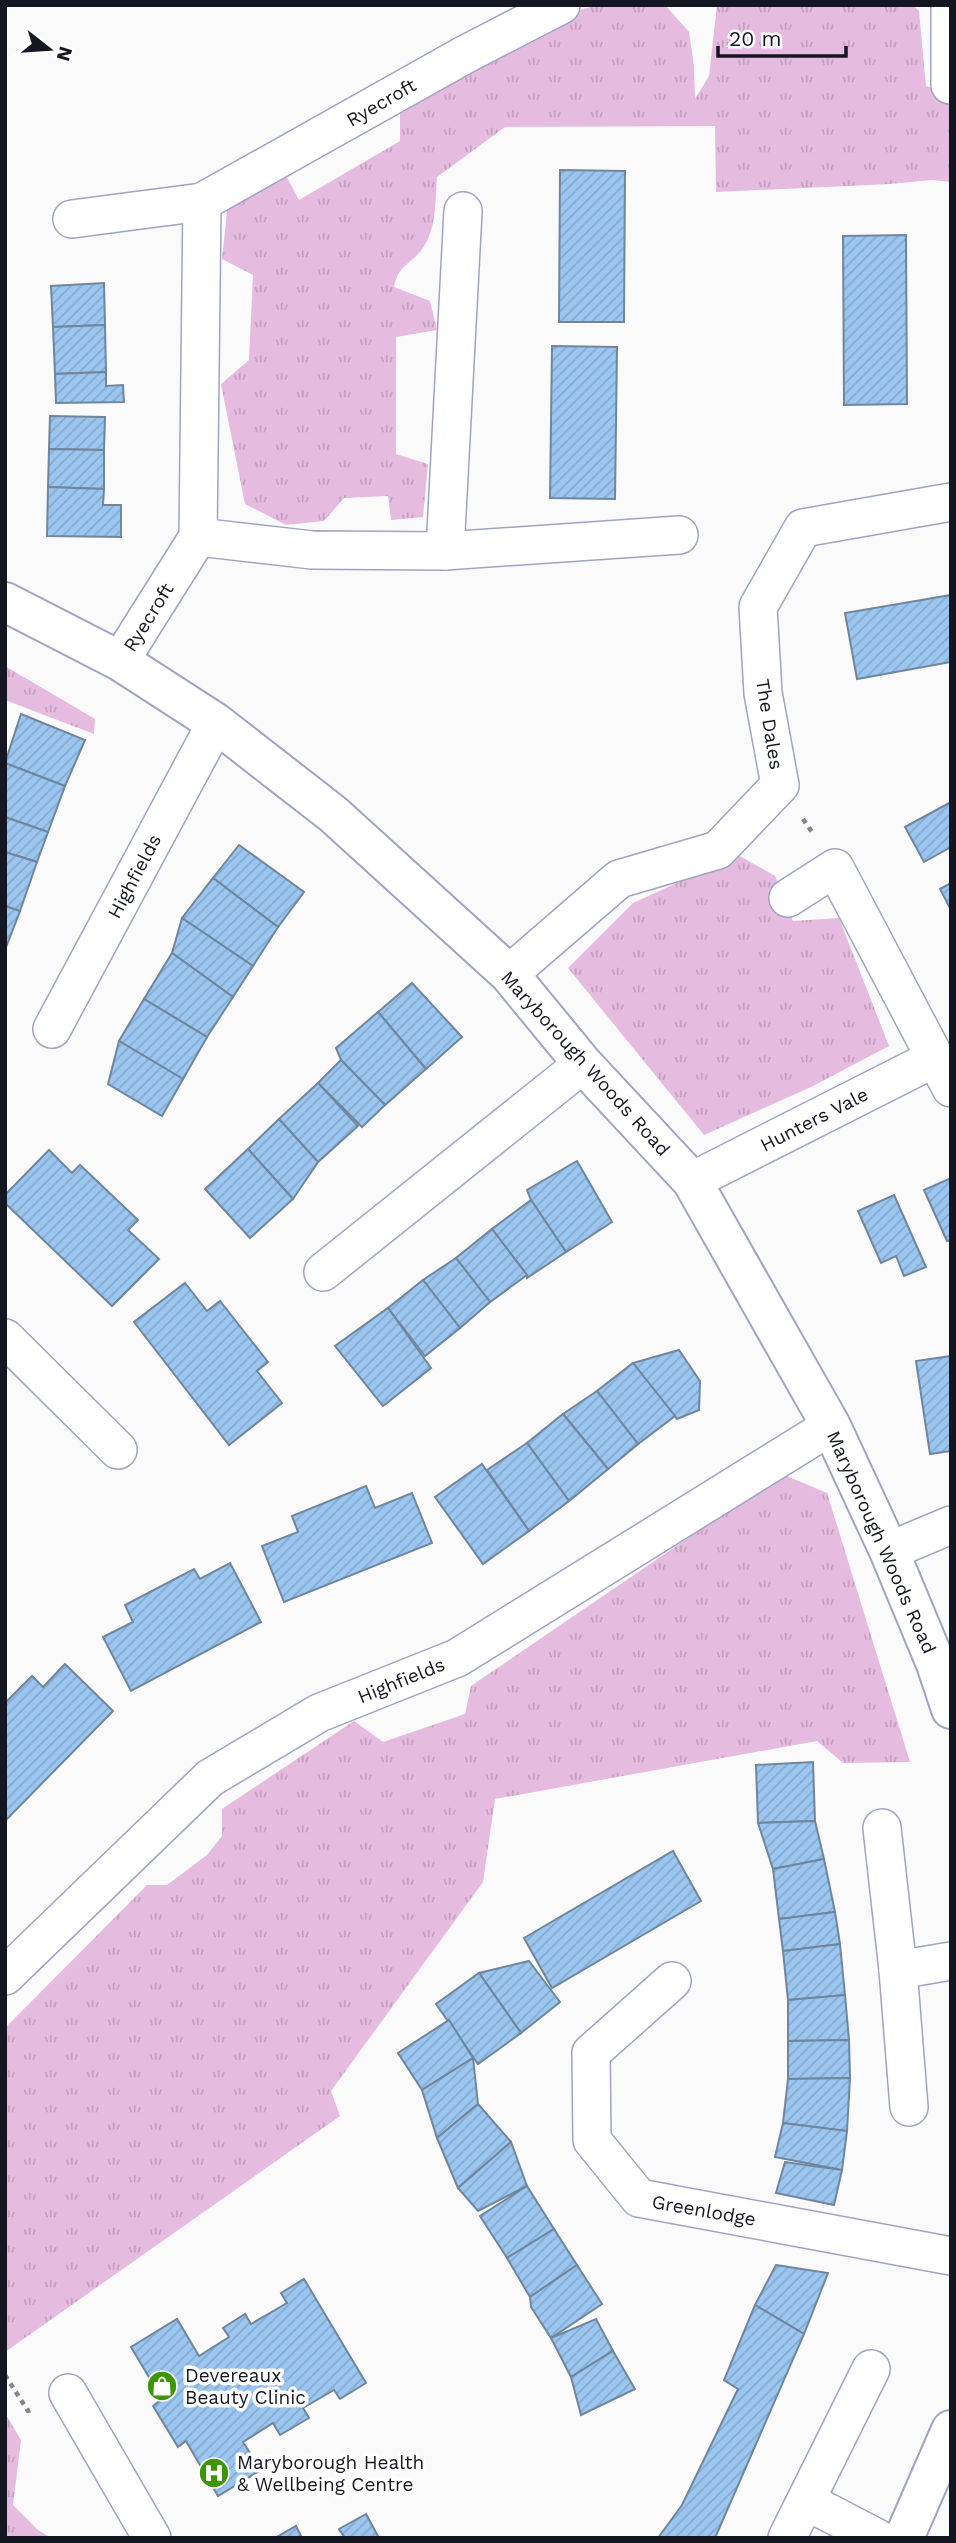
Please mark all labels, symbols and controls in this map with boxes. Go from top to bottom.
north arrow [14,14,84,84]
scale bar [718,14,846,58]
text: 20 m [729,26,781,51]
text: N [52,44,78,64]
street label: Ryecroft [342,73,420,132]
street label: Ryecroft [118,579,178,656]
street label: The Dales [751,677,788,771]
street label: Highfields [103,830,166,922]
street label: Maryborough Woods Road [496,966,675,1161]
street label: Hunters Vale [756,1082,872,1156]
street label: Maryborough Woods Road [822,1427,941,1657]
street label: Highfields [354,1653,448,1708]
street label: Greenlodge [650,2190,758,2231]
place label: Devereaux Beauty Clinic [185,2364,306,2409]
shop icon: Devereaux Beauty Clinic [145,2369,179,2403]
place label: Maryborough Health & Wellbeing Centre [237,2451,424,2496]
hospital icon: Maryborough Health & Wellbeing Centre [197,2456,231,2490]

